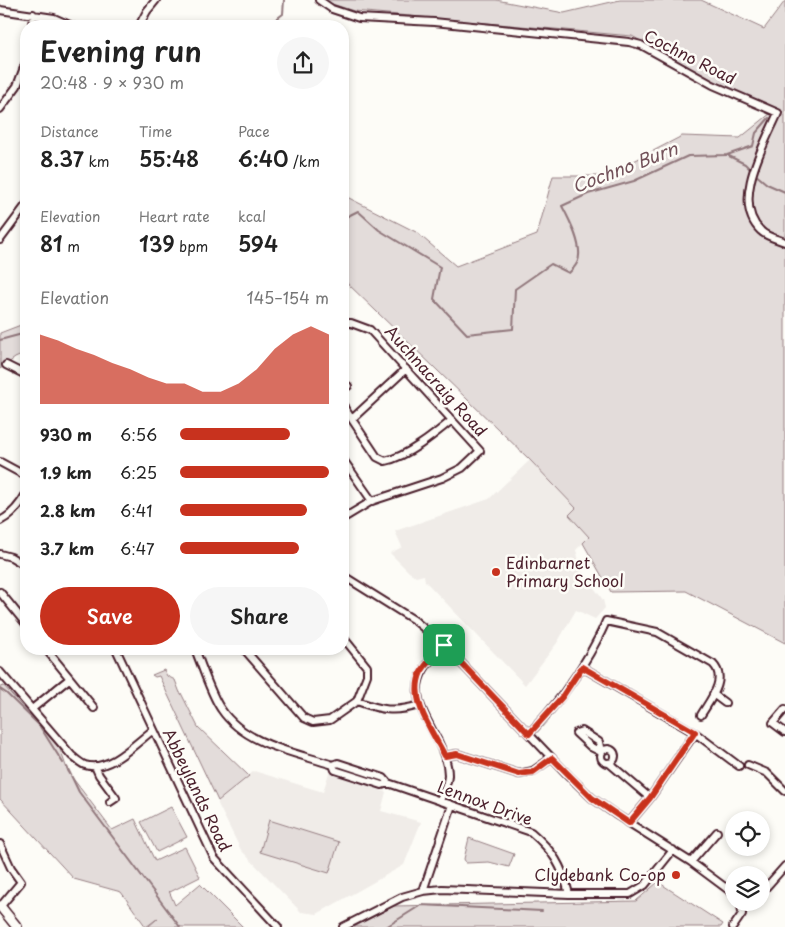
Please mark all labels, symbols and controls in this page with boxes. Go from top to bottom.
street label: Cochno Road [640,23,741,90]
text: Evening run [40,29,202,72]
button: share [277,37,329,89]
text: 20:48 · 9 × 930 m [40,70,184,94]
text: Distance [40,121,99,142]
text: Time [139,121,172,142]
text: Pace [238,121,270,142]
water label: Cochno Burn [568,134,682,199]
text: 8.37 [40,142,84,174]
text: 55:48 [139,142,199,174]
text: 6:40 [238,142,289,174]
text: km [84,151,109,172]
text: /km [289,151,320,172]
text: Elevation [40,206,100,227]
text: Heart rate [139,206,210,227]
text: kcal [238,206,266,227]
text: 81 [40,227,63,259]
text: 139 [139,227,175,259]
text: 594 [238,227,278,259]
text: m [63,236,80,257]
text: bpm [175,236,208,257]
text: Elevation [40,285,109,309]
text: 145–154 m [247,285,329,309]
street label: Auchnacraig Road [380,319,493,441]
text: 930 m [40,422,92,446]
text: 6:56 [120,422,157,446]
text: 1.9 km [40,460,92,484]
text: 6:25 [120,460,157,484]
text: 2.8 km [40,498,95,522]
text: 6:41 [120,498,153,522]
text: 3.7 km [40,536,94,560]
text: 6:47 [120,536,155,560]
place label: Edinbarnet Primary School [506,550,624,592]
marker: Edinbarnet Primary School [490,566,502,578]
button: Save [40,587,180,645]
button: Share [190,587,329,645]
pin [423,624,465,666]
icon: arrive [430,631,458,659]
street label: Abbeylands Road [158,724,238,855]
street label: Lennox Drive [434,774,537,831]
map controls [725,811,770,911]
button: locate [725,811,770,856]
place label: Clydebank Co-op [534,862,666,886]
button: layers [725,866,770,911]
marker: Clydebank Co-op [670,869,682,881]

